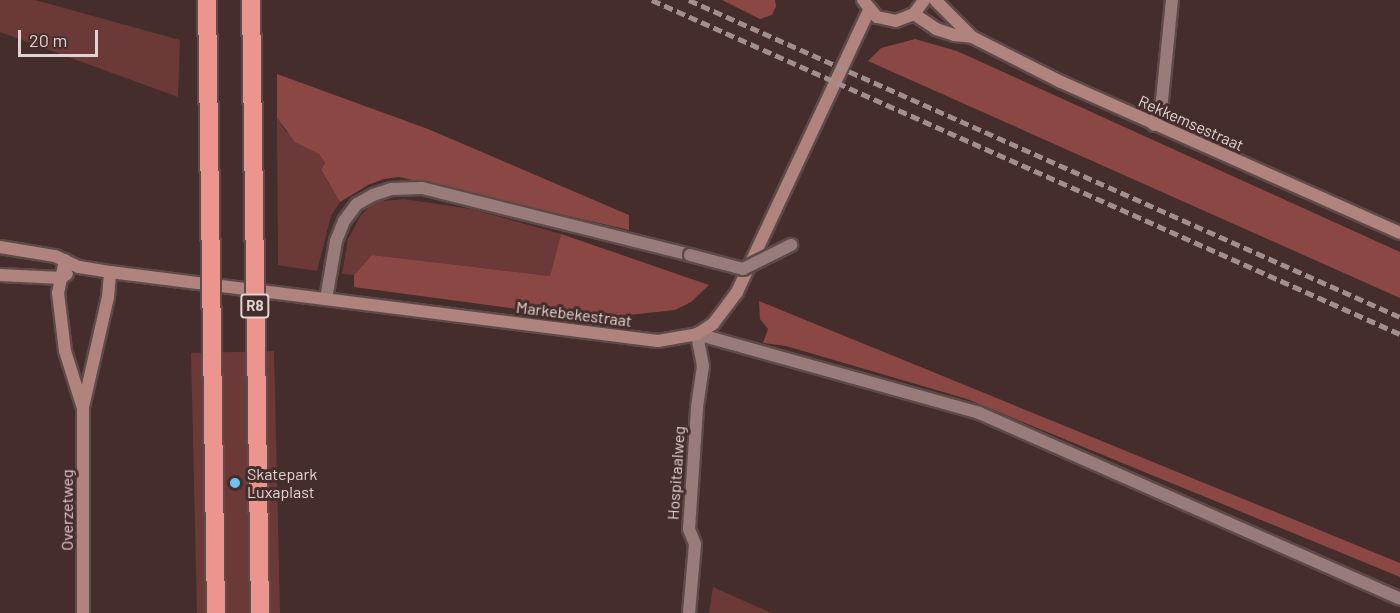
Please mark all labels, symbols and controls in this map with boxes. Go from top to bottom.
scale bar [21,18,100,56]
text: 20 m [29,29,67,51]
street label: Rekkemsestraat [1135,91,1247,155]
road number: R8 [240,294,270,318]
street label: Markebekestraat [515,297,633,331]
street label: Hospitaalweg [663,425,689,521]
place label: Skatepark Luxaplast [247,464,317,502]
street label: Overzetweg [57,469,77,551]
marker: Skatepark Luxaplast [228,476,242,490]

